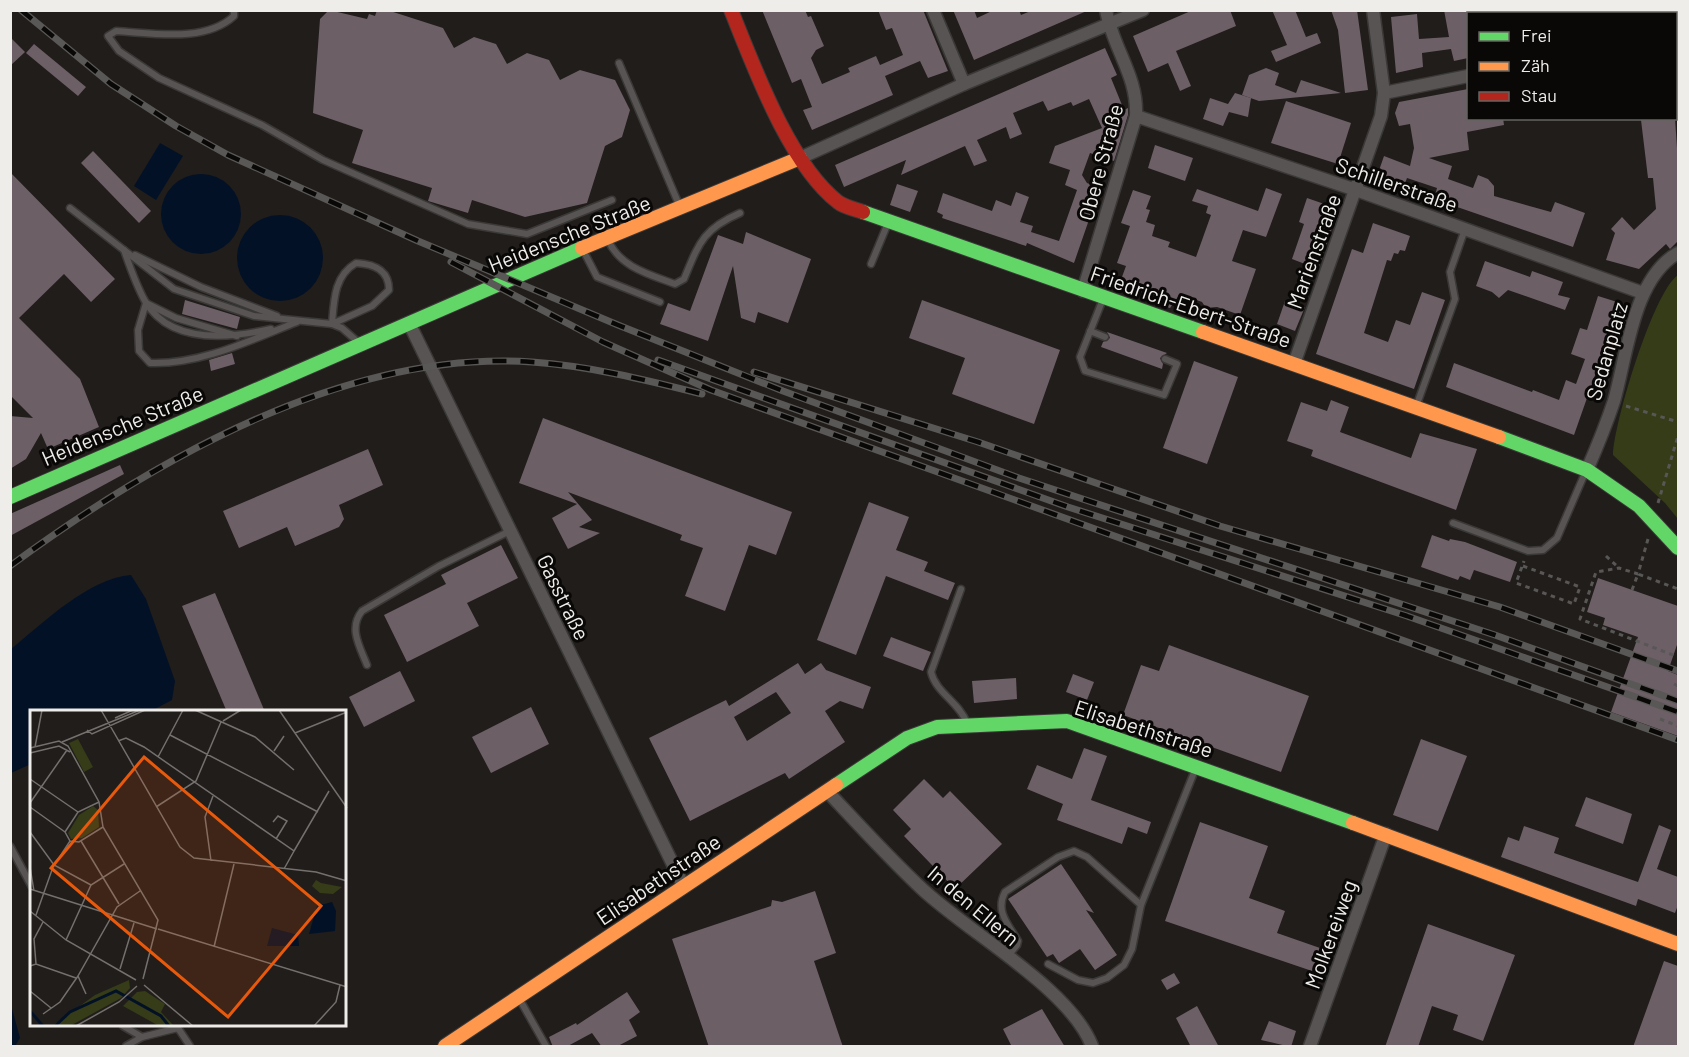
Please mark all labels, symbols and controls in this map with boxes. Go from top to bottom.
legend [1467,12,1677,120]
text: Frei [1521,24,1552,46]
text: Zäh [1521,54,1550,76]
text: Stau [1521,84,1557,106]
street label: Obere Straße [1072,101,1128,223]
street label: Schillerstraße [1333,151,1461,217]
street label: Heidensche Straße [484,189,654,277]
street label: Marienstraße [1281,190,1345,312]
street label: Friedrich-Ebert-Straße [1087,260,1295,352]
street label: Sedanplatz [1580,299,1632,403]
street label: Heidensche Straße [37,380,207,470]
street label: Gasstraße [533,550,595,644]
street label: Elisabethstraße [1072,694,1216,762]
inset map [30,710,346,1027]
street label: Elisabethstraße [591,828,725,930]
street label: In den Ellern [923,860,1025,950]
street label: Molkereiweg [1299,876,1361,992]

